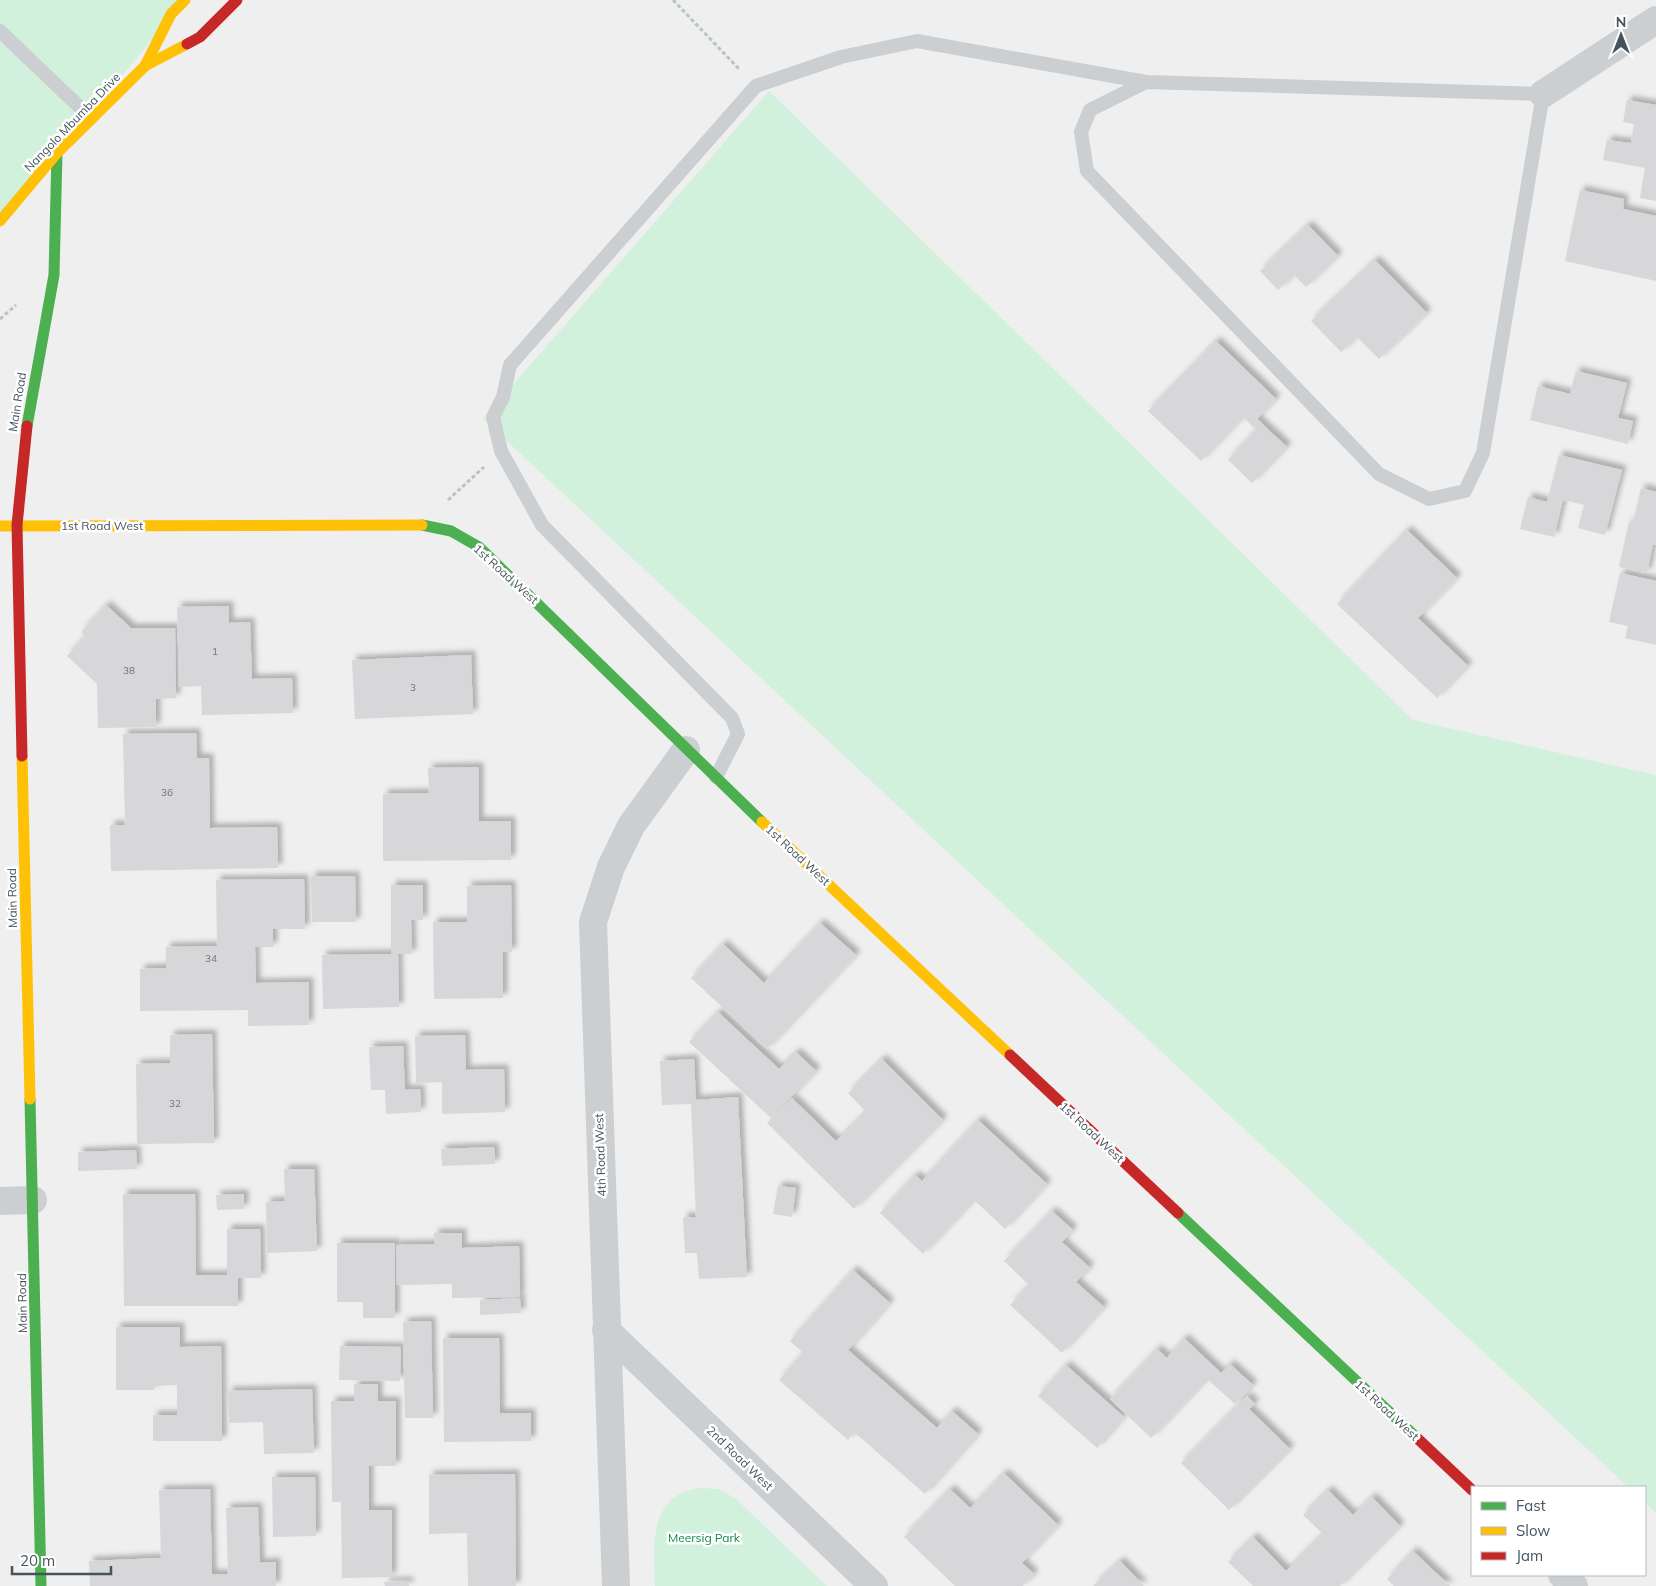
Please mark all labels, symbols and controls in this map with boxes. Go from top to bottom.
north arrow [1596,10,1646,60]
text: N [1616,13,1626,31]
street label: Nangolo Mbumba Drive [21,69,123,175]
street label: Main Road [5,371,29,433]
street label: 1st Road West [61,518,143,533]
street label: 1st Road West [470,541,542,607]
house number: 1 [212,645,218,658]
house number: 38 [123,664,135,677]
house number: 3 [410,681,416,694]
house number: 36 [161,786,173,799]
street label: 1st Road West [763,821,833,889]
street label: Main Road [4,868,20,928]
house number: 34 [205,952,217,965]
house number: 32 [169,1097,181,1110]
street label: 1st Road West [1057,1098,1127,1166]
street label: 4th Road West [591,1113,609,1197]
street label: Main Road [14,1273,30,1333]
street label: 1st Road West [1352,1376,1422,1444]
street label: 2nd Road West [704,1423,776,1493]
legend [1471,1486,1646,1576]
text: Fast [1516,1496,1546,1515]
text: Slow [1516,1521,1550,1540]
park label: Meersig Park [668,1530,741,1545]
scale bar [12,1544,111,1576]
text: Jam [1516,1546,1543,1565]
text: 20 m [20,1551,55,1570]

